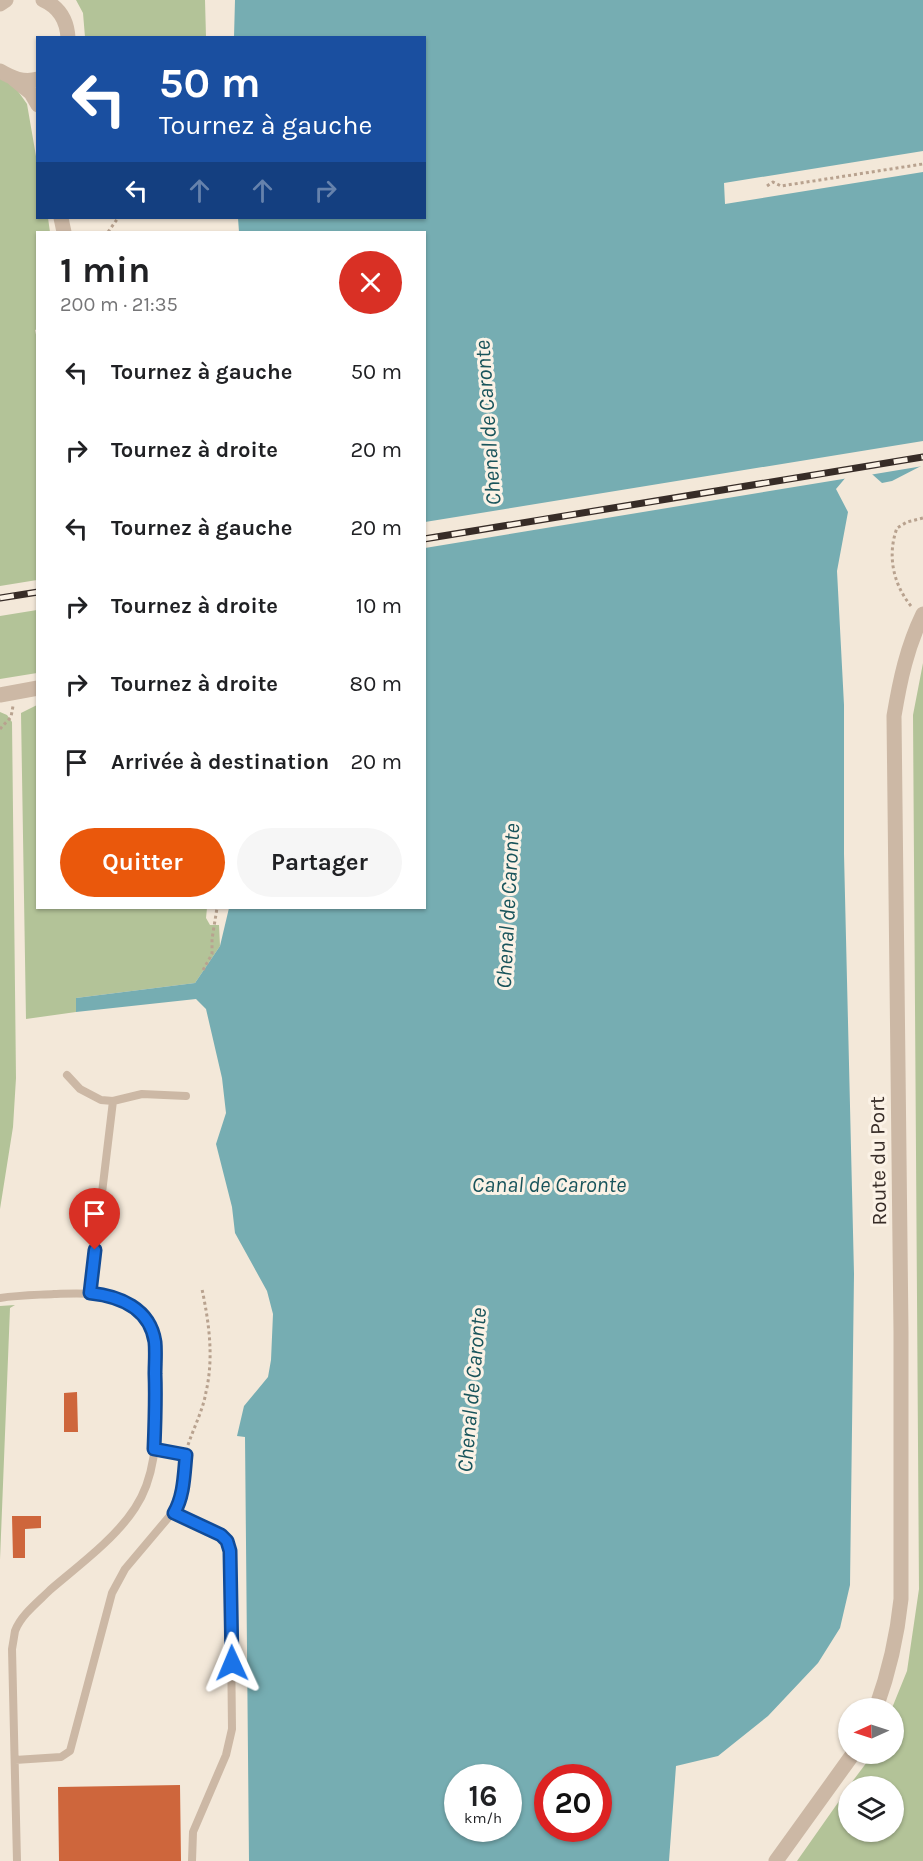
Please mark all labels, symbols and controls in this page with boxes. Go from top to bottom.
text: 50 m [159,58,261,108]
icon: left [60,60,138,138]
text: Tournez à gauche [159,109,372,141]
icon: left [120,174,153,207]
icon: ahead [183,174,216,207]
icon: ahead [246,174,279,207]
icon: right [309,174,342,207]
text: 1 min [60,249,150,291]
button: close [339,251,402,314]
text: 200 m · 21:35 [60,293,178,316]
water label: Chenal de Caronte [469,340,507,506]
icon: left [60,356,93,389]
text: Tournez à gauche [111,359,292,385]
text: 50 m [351,359,402,385]
icon: right [60,434,93,467]
text: Tournez à droite [111,437,278,463]
text: 20 m [350,437,402,463]
icon: left [60,512,93,545]
text: Tournez à gauche [111,515,292,541]
text: 20 m [350,515,402,541]
icon: right [60,590,93,623]
text: Tournez à droite [111,593,278,619]
text: 10 m [356,593,402,619]
icon: right [60,668,93,701]
text: Tournez à droite [111,671,278,697]
text: 80 m [350,671,402,697]
icon: arrive [60,746,93,779]
text: Arrivée à destination [111,749,329,775]
text: 20 m [350,749,402,775]
water label: Chenal de Caronte [491,823,525,989]
button: Quitter [60,828,225,897]
button: Partager [237,828,402,897]
street label: Route du Port [865,1096,891,1226]
water label: Canal de Caronte [472,1172,626,1198]
pin [69,1188,120,1250]
icon: arrive [78,1197,111,1230]
water label: Chenal de Caronte [452,1307,492,1474]
position arrow [200,1631,264,1695]
north arrow [838,1698,904,1764]
map controls [838,1698,904,1842]
speed limit sign: 20 [534,1764,612,1842]
button: layers [838,1776,904,1842]
text: 16 [469,1778,497,1814]
text: km/h [464,1809,502,1827]

